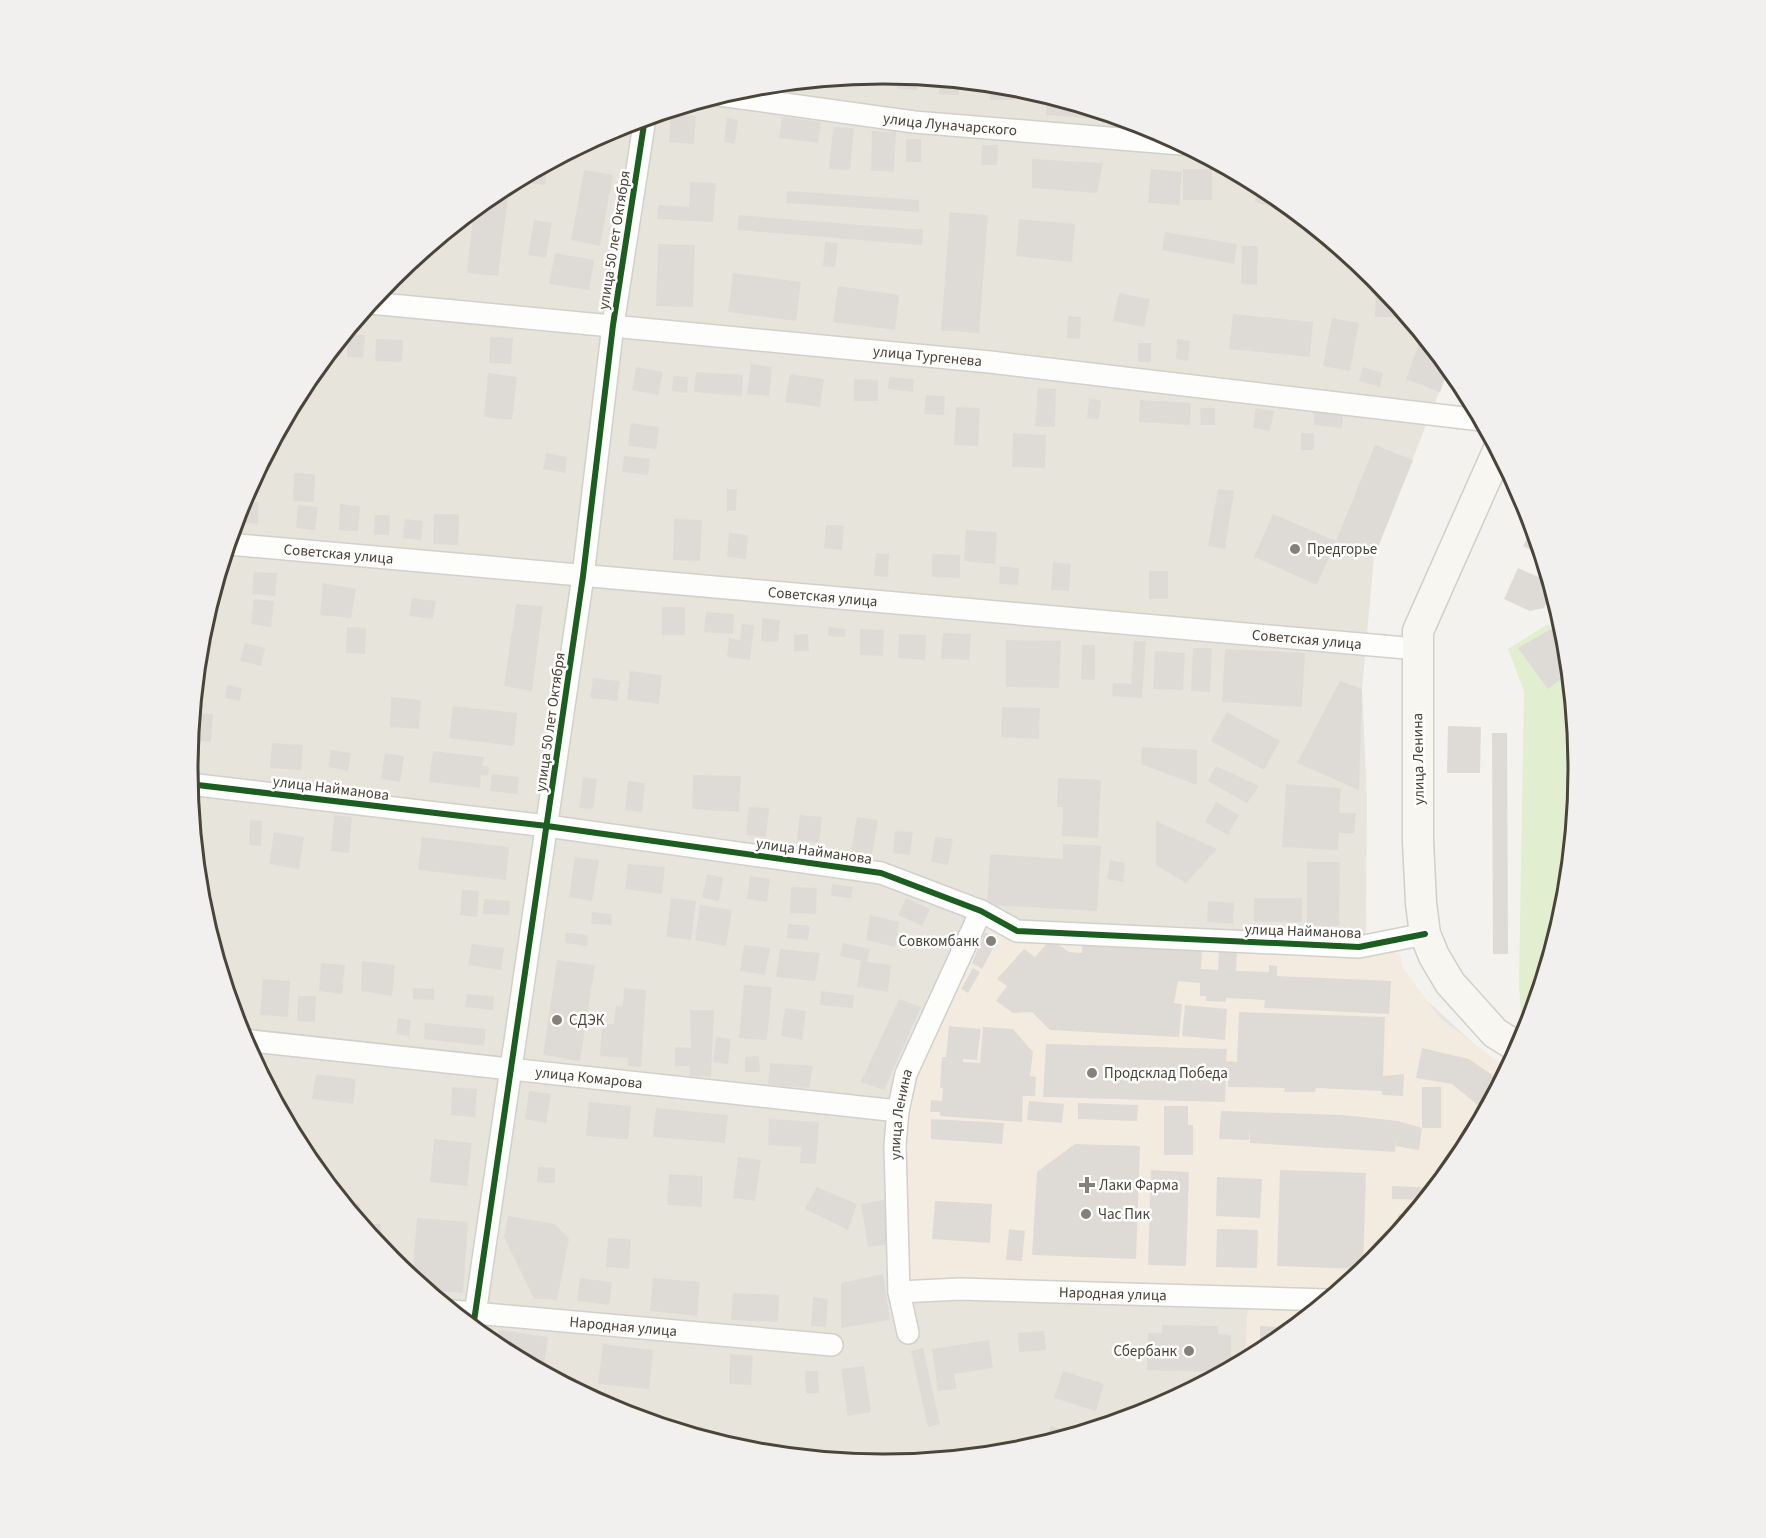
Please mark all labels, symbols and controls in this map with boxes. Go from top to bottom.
street label: улица Луначарского [882,108,1018,141]
street label: улица 50 лет Октября [593,169,636,311]
street label: улица Тургенева [872,341,983,372]
street label: Советская улица [283,539,394,570]
place label: Предгорье [1307,539,1377,560]
marker: Предгорье [1288,542,1302,556]
street label: Советская улица [767,582,878,612]
street label: Советская улица [1251,624,1363,655]
street label: улица 50 лет Октября [530,651,571,793]
street label: улица Ленина [1407,713,1430,805]
street label: улица Найманова [272,771,390,806]
street label: улица Найманова [755,833,873,870]
street label: улица Найманова [1244,919,1362,944]
place label: Совкомбанк [898,931,980,952]
marker: Совкомбанк [984,934,998,948]
place label: СДЭК [569,1010,605,1031]
marker: СДЭК [550,1013,564,1027]
street label: улица Комарова [534,1062,644,1094]
place label: Продсклад Победа [1104,1063,1228,1084]
street label: улица Ленина [885,1065,918,1160]
marker: Продсклад Победа [1085,1066,1099,1080]
place label: Лаки Фарма [1099,1175,1179,1196]
marker: Лаки Фарма [1080,1178,1094,1192]
place label: Час Пик [1098,1204,1151,1225]
marker: Час Пик [1079,1207,1093,1221]
street label: Народная улица [1059,1282,1167,1306]
street label: Народная улица [569,1312,678,1342]
place label: Сбербанк [1113,1341,1178,1362]
marker: Сбербанк [1182,1344,1196,1358]

